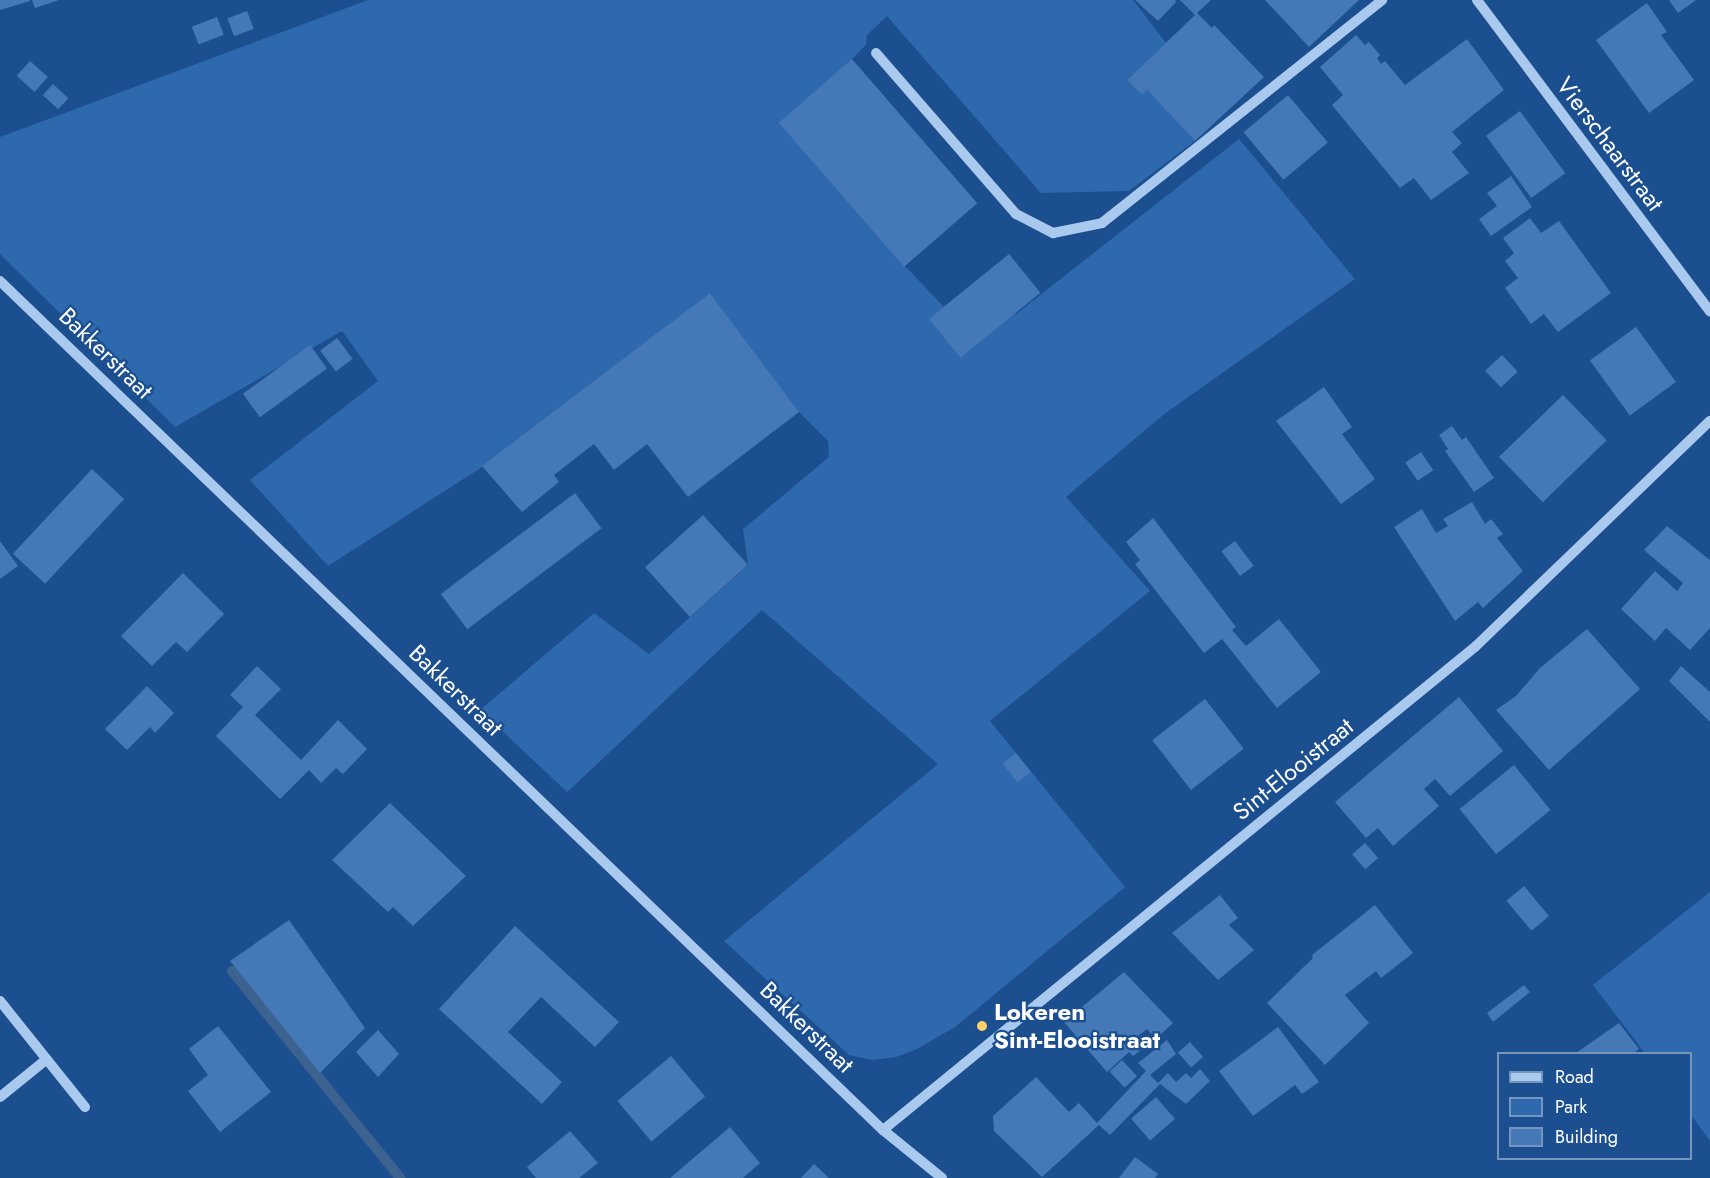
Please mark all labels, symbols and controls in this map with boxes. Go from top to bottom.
street label: Vierschaarstraat [1550,71,1670,217]
street label: Bakkerstraat [53,301,159,405]
street label: Bakkerstraat [403,638,509,742]
street label: Sint-Elooistraat [1227,712,1359,826]
street label: Bakkerstraat [754,975,860,1079]
place label: Lokeren Sint-Elooistraat [994,998,1160,1054]
marker: Lokeren Sint-Elooistraat [975,1019,989,1033]
legend [1497,1052,1692,1160]
text: Road [1555,1064,1594,1090]
text: Park [1555,1094,1587,1120]
text: Building [1555,1124,1618,1150]

